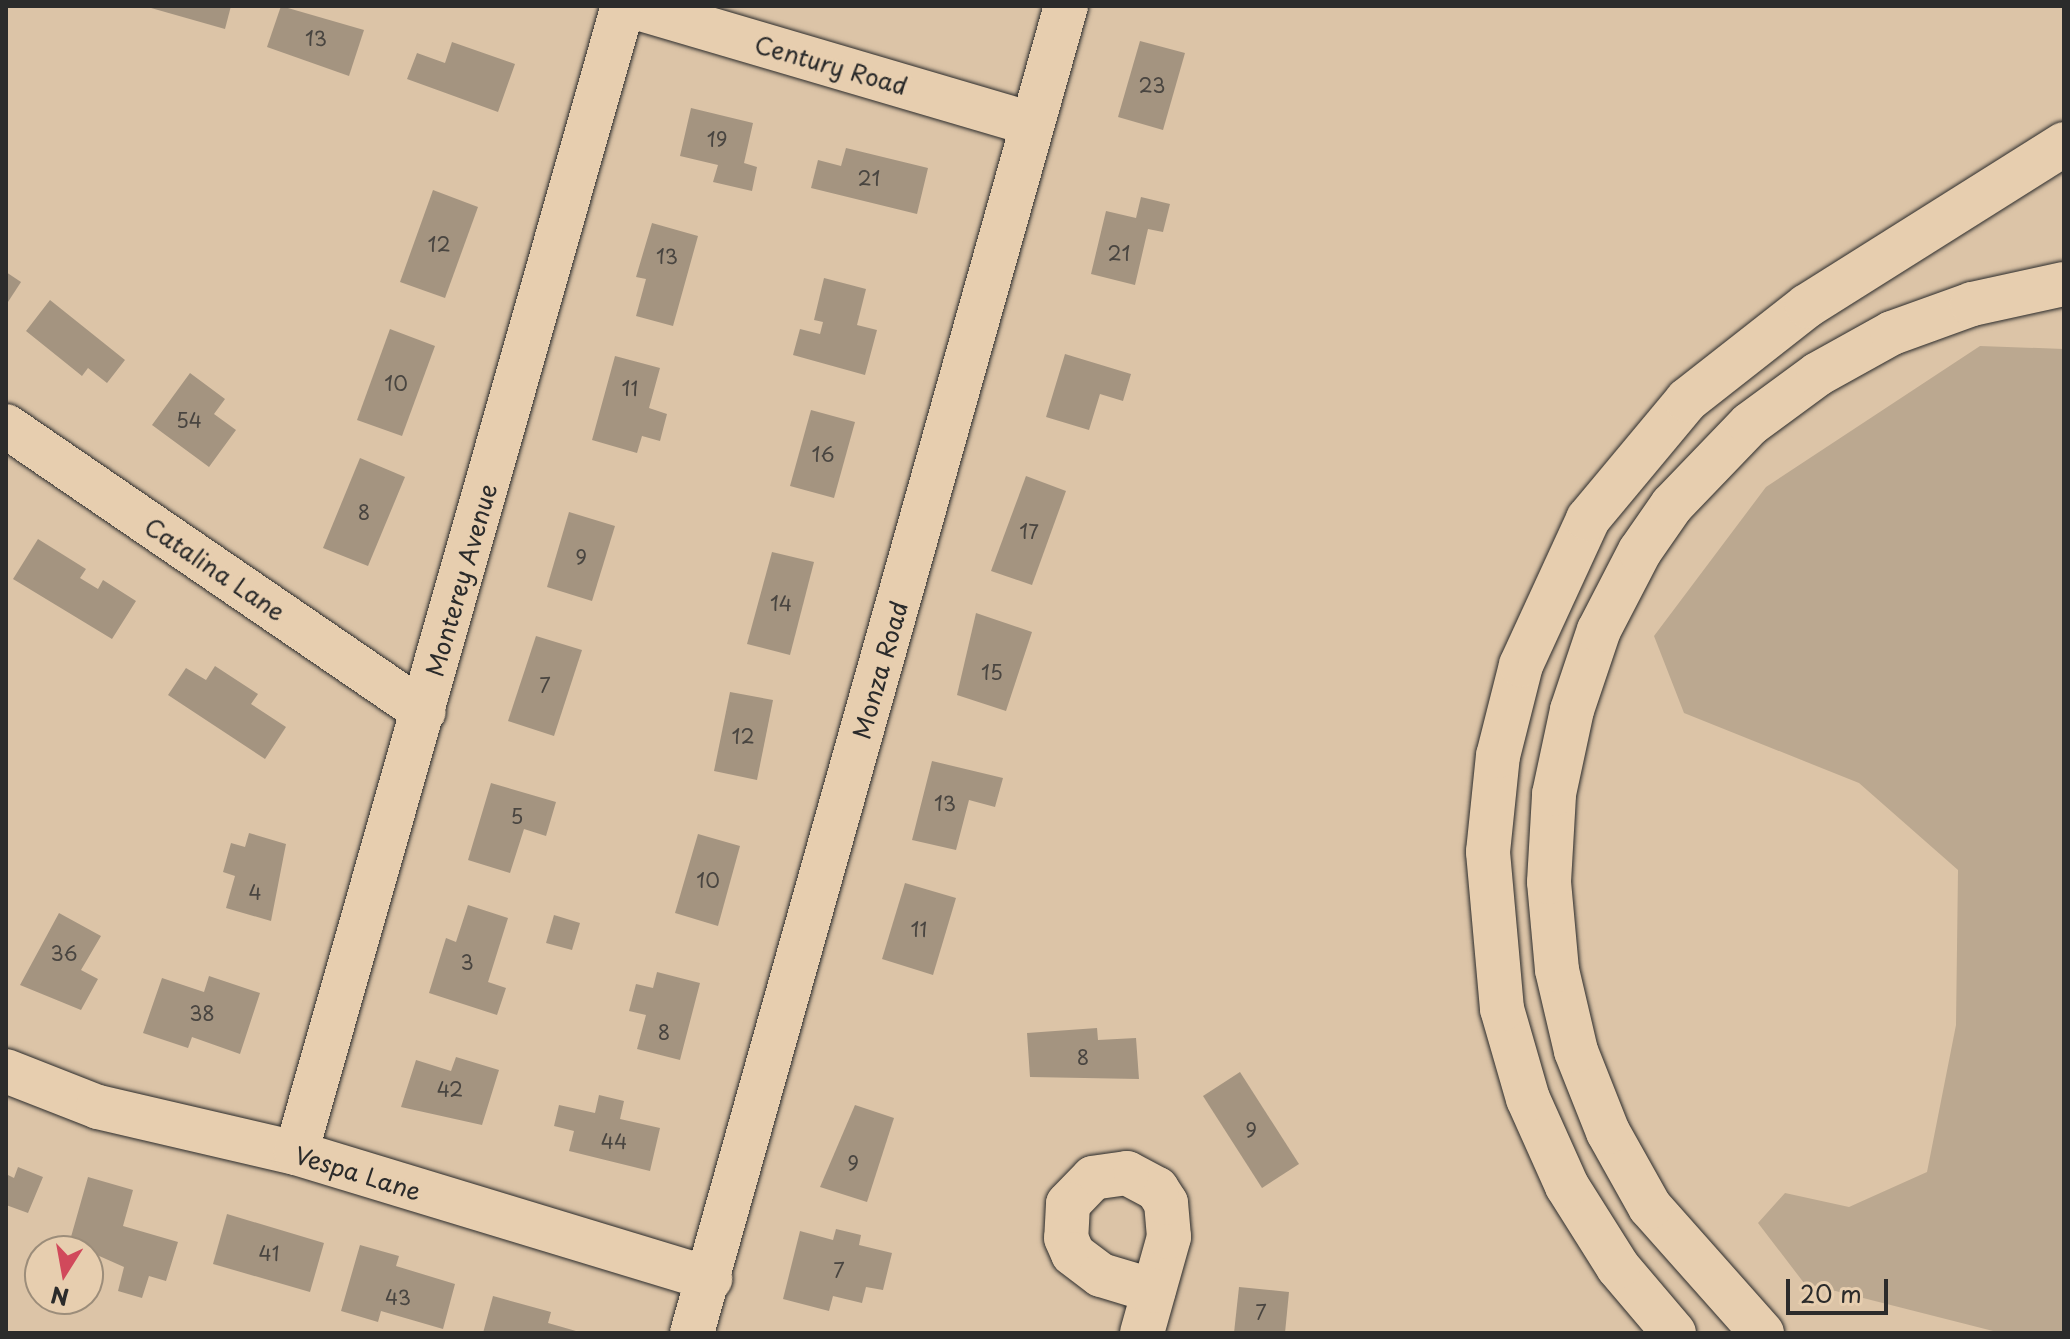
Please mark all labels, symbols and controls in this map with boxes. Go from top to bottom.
house number: 13 [305,26,327,50]
street label: Century Road [750,29,912,101]
house number: 23 [1138,73,1166,97]
house number: 19 [707,127,727,151]
house number: 21 [857,166,881,190]
house number: 12 [427,232,451,256]
house number: 21 [1107,241,1131,265]
house number: 13 [656,244,678,268]
house number: 10 [384,371,408,395]
house number: 11 [622,376,638,400]
house number: 54 [176,408,202,432]
house number: 16 [812,442,834,466]
street label: Monterey Avenue [420,480,502,680]
house number: 8 [358,500,370,524]
street label: Catalina Lane [139,511,291,627]
house number: 17 [1019,519,1039,543]
house number: 9 [575,545,587,569]
house number: 14 [770,591,792,615]
street label: Monza Road [847,598,913,742]
house number: 15 [981,660,1003,684]
house number: 7 [539,673,551,697]
house number: 12 [731,724,755,748]
house number: 13 [934,791,956,815]
house number: 5 [511,804,523,828]
house number: 10 [696,868,720,892]
house number: 4 [248,880,262,904]
house number: 11 [911,917,927,941]
house number: 36 [50,941,78,965]
house number: 3 [460,950,474,974]
house number: 38 [189,1001,215,1025]
house number: 8 [658,1020,670,1044]
house number: 8 [1077,1045,1089,1069]
house number: 42 [437,1077,463,1101]
house number: 9 [1245,1118,1257,1142]
house number: 44 [601,1129,627,1153]
street label: Vespa Lane [291,1140,425,1206]
house number: 9 [847,1151,859,1175]
north arrow [24,1235,104,1315]
house number: 41 [259,1241,279,1265]
house number: 7 [833,1258,845,1282]
scale bar [1790,1263,1892,1313]
text: 20 m [1800,1275,1862,1311]
text: N [48,1279,71,1315]
house number: 43 [385,1285,411,1309]
house number: 7 [1255,1300,1267,1324]

